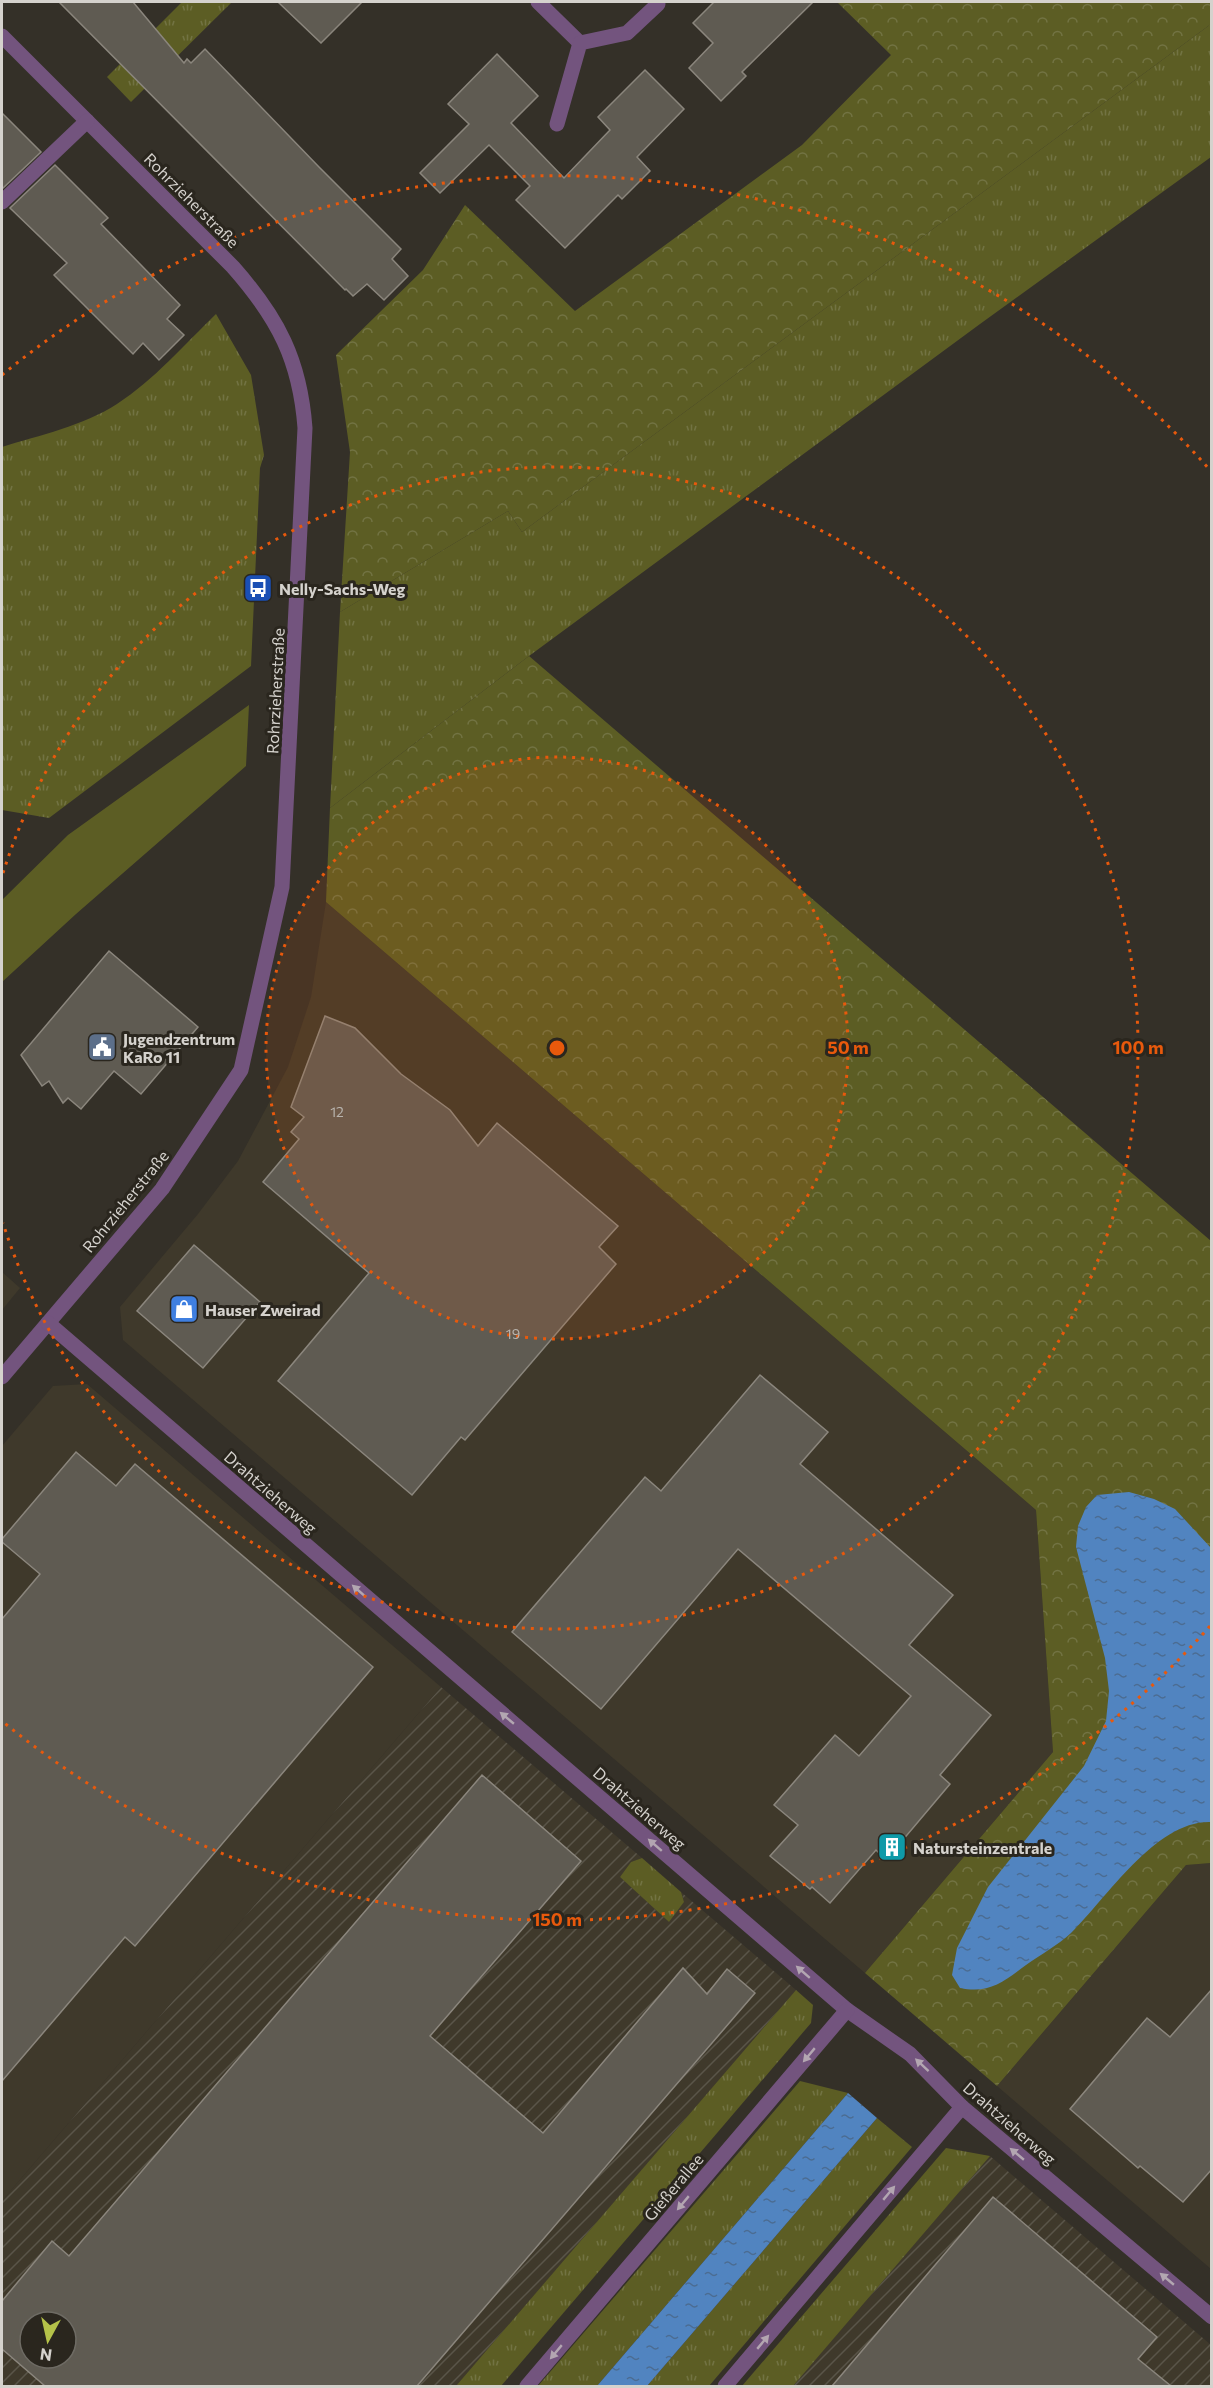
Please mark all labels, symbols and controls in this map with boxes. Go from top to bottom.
street label: Rohrzieherstraße [141,149,243,251]
bus stop icon: Nelly-Sachs-Weg [242,572,274,604]
place label: Nelly-Sachs-Weg [279,579,405,598]
street label: Rohrzieherstraße [262,628,288,754]
place label: Jugendzentrum KaRo 11 [123,1029,235,1066]
public building icon: Jugendzentrum KaRo 11 [86,1031,118,1063]
text: 50 m [827,1036,869,1058]
text: 100 m [1112,1036,1164,1058]
centre of rings [547,1038,567,1058]
house number: 12 [330,1103,344,1120]
street label: Rohrzieherstraße [78,1146,172,1256]
shop icon: Hauser Zweirad [168,1293,200,1325]
place label: Hauser Zweirad [205,1300,321,1319]
house number: 19 [506,1325,520,1342]
street label: Drahtzieherweg [221,1447,321,1538]
one-way arrow [352,1585,367,1598]
one-way arrow [500,1712,515,1725]
street label: Drahtzieherweg [590,1763,690,1854]
building icon: Natursteinzentrale [876,1831,908,1863]
place label: Natursteinzentrale [913,1838,1052,1857]
one-way arrow [648,1839,663,1852]
text: 150 m [532,1908,582,1930]
one-way arrow [796,1966,811,1979]
one-way arrow [803,2047,816,2063]
one-way arrow [914,2058,929,2072]
street label: Drahtzieherweg [960,2078,1060,2169]
one-way arrow [1010,2148,1025,2161]
street label: Gießerallee [639,2150,707,2224]
one-way arrow [882,2186,895,2201]
one-way arrow [677,2195,690,2210]
one-way arrow [1159,2273,1175,2286]
north arrow [18,2310,78,2370]
one-way arrow [756,2335,769,2350]
one-way arrow [550,2344,563,2360]
text: N [39,2345,53,2366]

